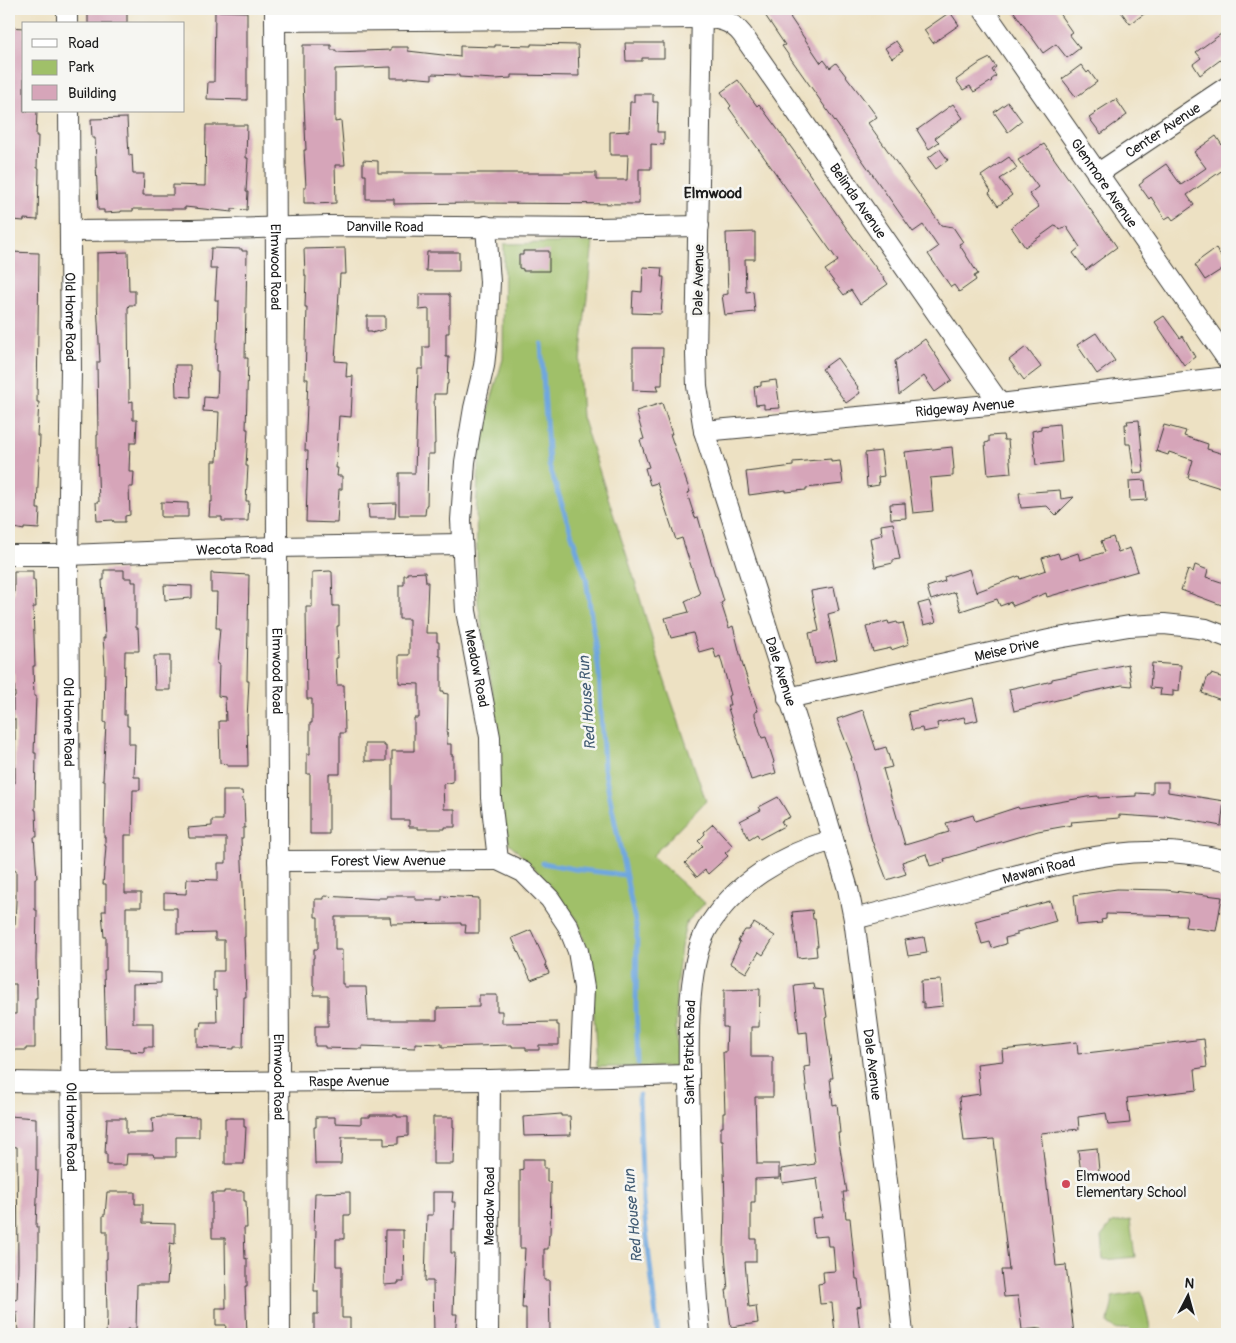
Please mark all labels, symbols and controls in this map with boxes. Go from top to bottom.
legend [22,22,185,112]
text: Road [68,34,99,53]
text: Park [68,58,95,77]
text: Building [68,84,116,103]
street label: Center Avenue [1122,99,1204,162]
street label: Glenmore Avenue [1067,135,1141,231]
street label: Belinda Avenue [826,160,890,242]
district label: Elmwood [684,184,742,203]
street label: Danville Road [346,218,424,236]
street label: Elmwood Road [267,224,284,310]
street label: Dale Avenue [689,244,708,316]
street label: Old Home Road [61,272,79,362]
street label: Ridgeway Avenue [915,394,1016,421]
street label: Wecota Road [196,539,274,559]
street label: Elmwood Road [268,628,286,714]
street label: Meadow Road [461,628,492,709]
street label: Meise Drive [973,634,1041,665]
street label: Dale Avenue [761,635,800,708]
water label: Red House Run [575,654,600,750]
street label: Old Home Road [60,677,77,767]
street label: Forest View Avenue [330,852,446,870]
street label: Mawani Road [1001,853,1077,888]
street label: Saint Patrick Road [681,999,699,1105]
street label: Dale Avenue [859,1028,885,1101]
street label: Elmwood Road [270,1034,287,1120]
street label: Raspe Avenue [309,1073,389,1090]
street label: Old Home Road [62,1082,80,1172]
street label: Meadow Road [481,1166,498,1246]
water label: Red House Run [620,1167,647,1264]
place label: Elmwood Elementary School [1076,1168,1187,1201]
marker: Elmwood Elementary School [1060,1178,1072,1190]
north arrow [1164,1270,1214,1320]
text: N [1184,1275,1195,1293]

